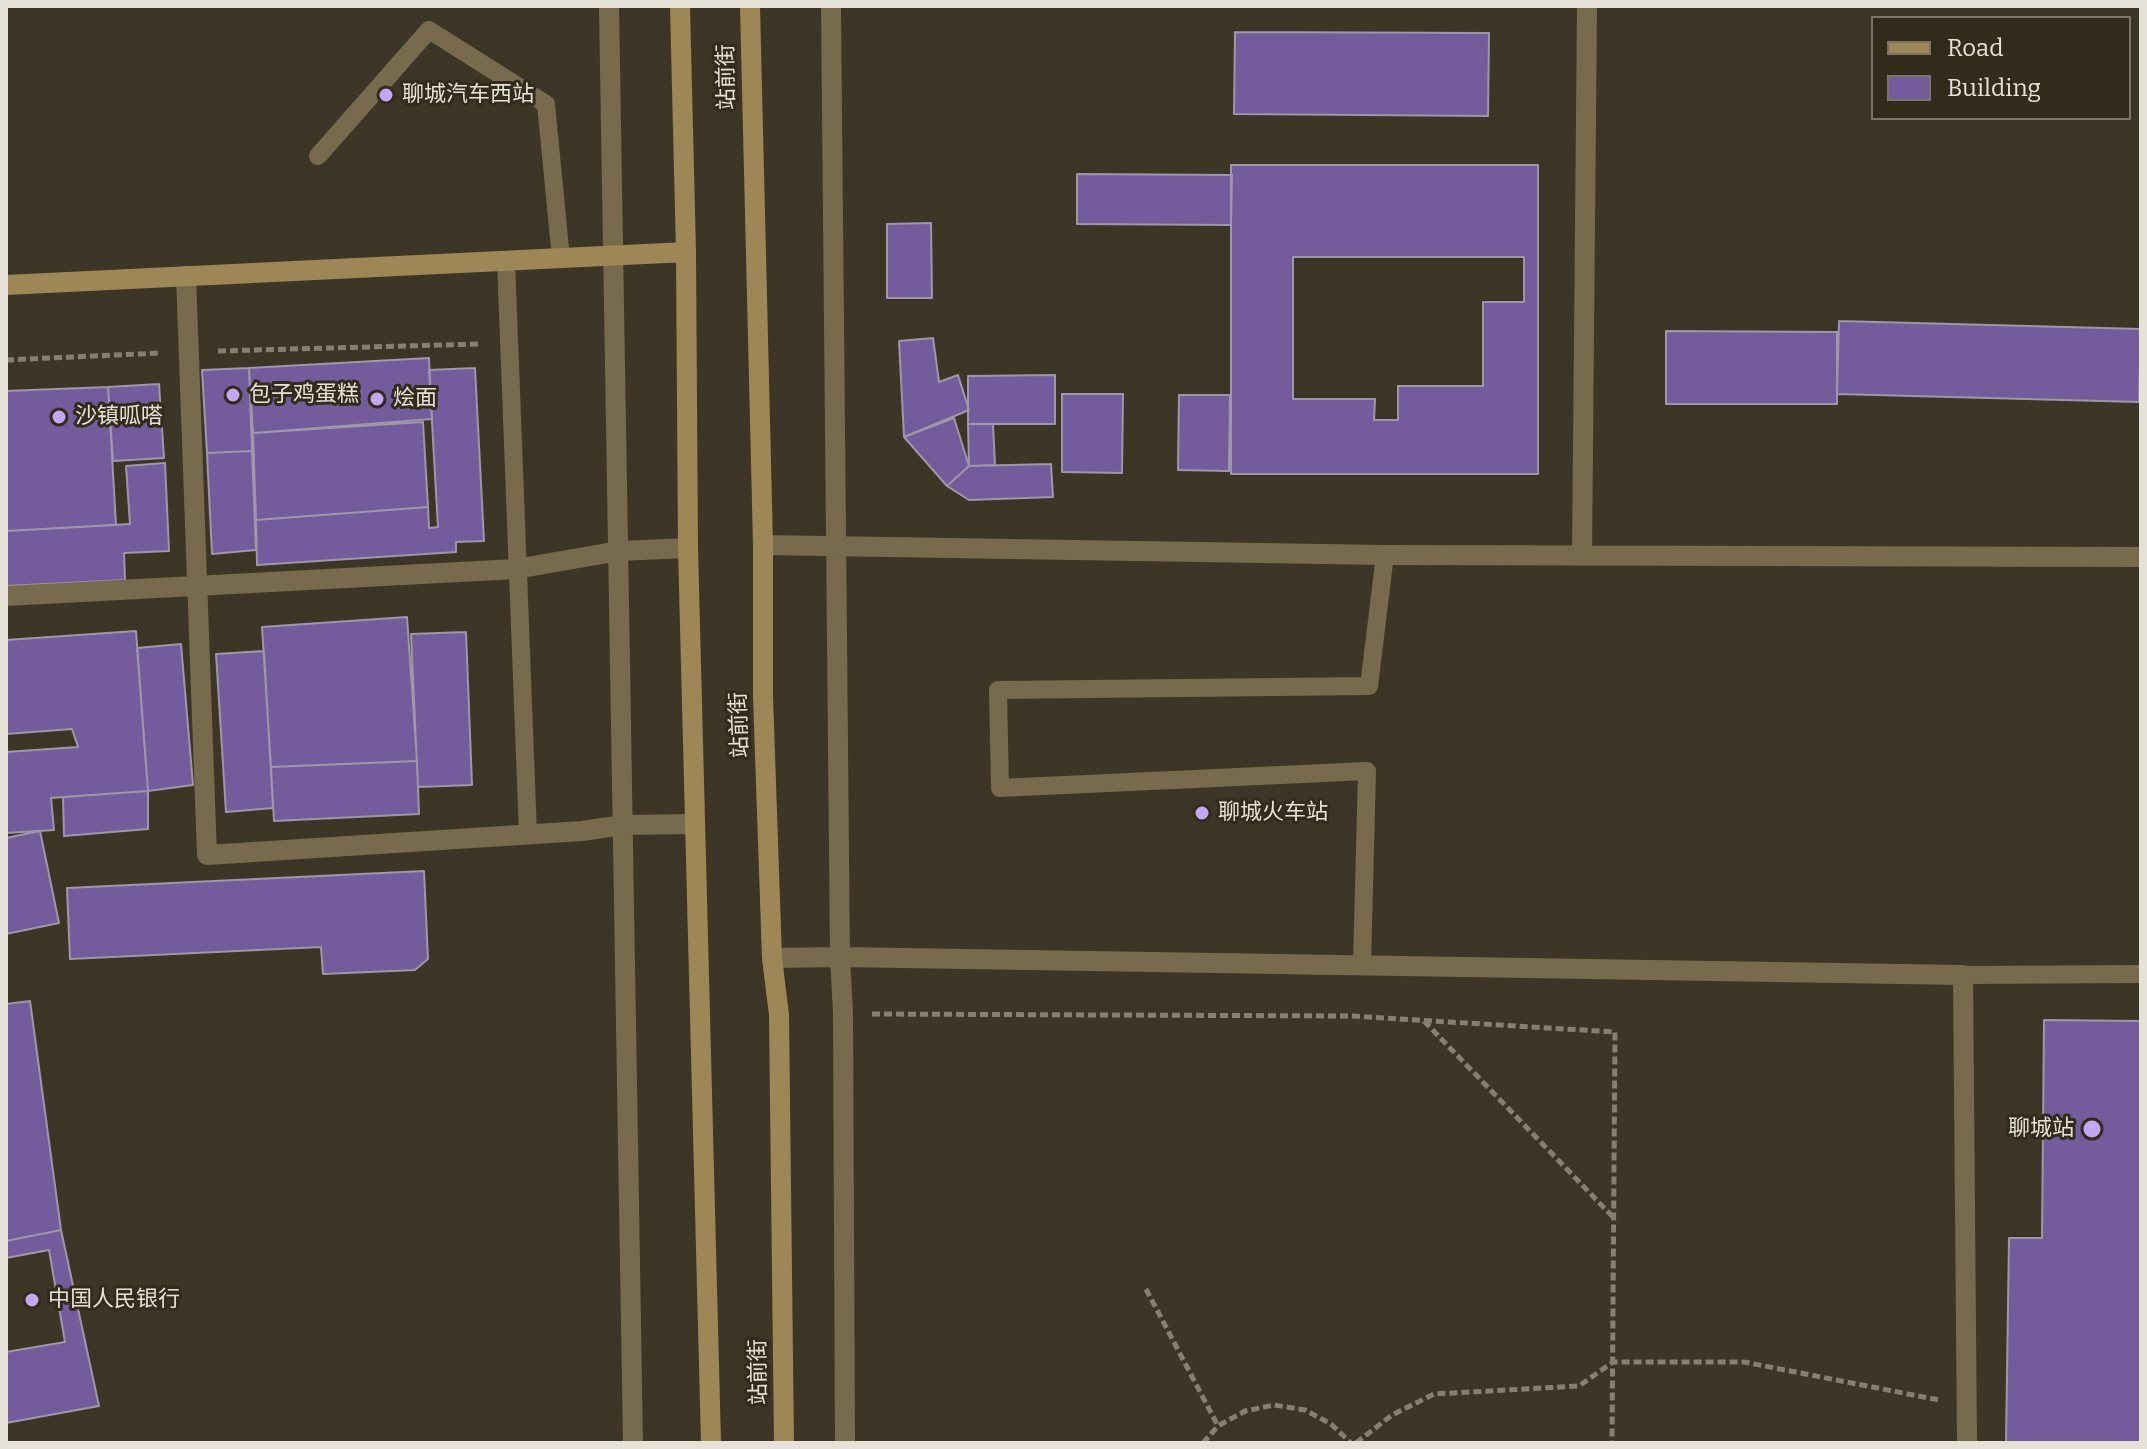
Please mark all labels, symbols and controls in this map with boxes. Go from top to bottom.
legend [1871,16,2131,120]
text: Road [1947,34,2003,62]
street label: 站前街 [713,44,741,110]
text: Building [1947,74,2041,102]
place label: 聊城汽车西站 [402,82,534,108]
marker: 聊城汽车西站 [377,86,395,104]
place label: 包子鸡蛋糕 [249,382,359,408]
marker: 包子鸡蛋糕 [224,386,242,404]
place label: 烩面 [393,386,437,412]
marker: 烩面 [368,390,386,408]
place label: 沙镇呱嗒 [75,404,163,430]
marker: 沙镇呱嗒 [50,408,68,426]
street label: 站前街 [726,692,754,758]
place label: 聊城火车站 [1218,800,1328,826]
marker: 聊城火车站 [1193,804,1211,822]
place label: 聊城站 [2008,1116,2074,1142]
marker: 聊城站 [2081,1118,2103,1140]
place label: 中国人民银行 [48,1287,180,1313]
marker: 中国人民银行 [23,1291,41,1309]
street label: 站前街 [745,1339,773,1405]

